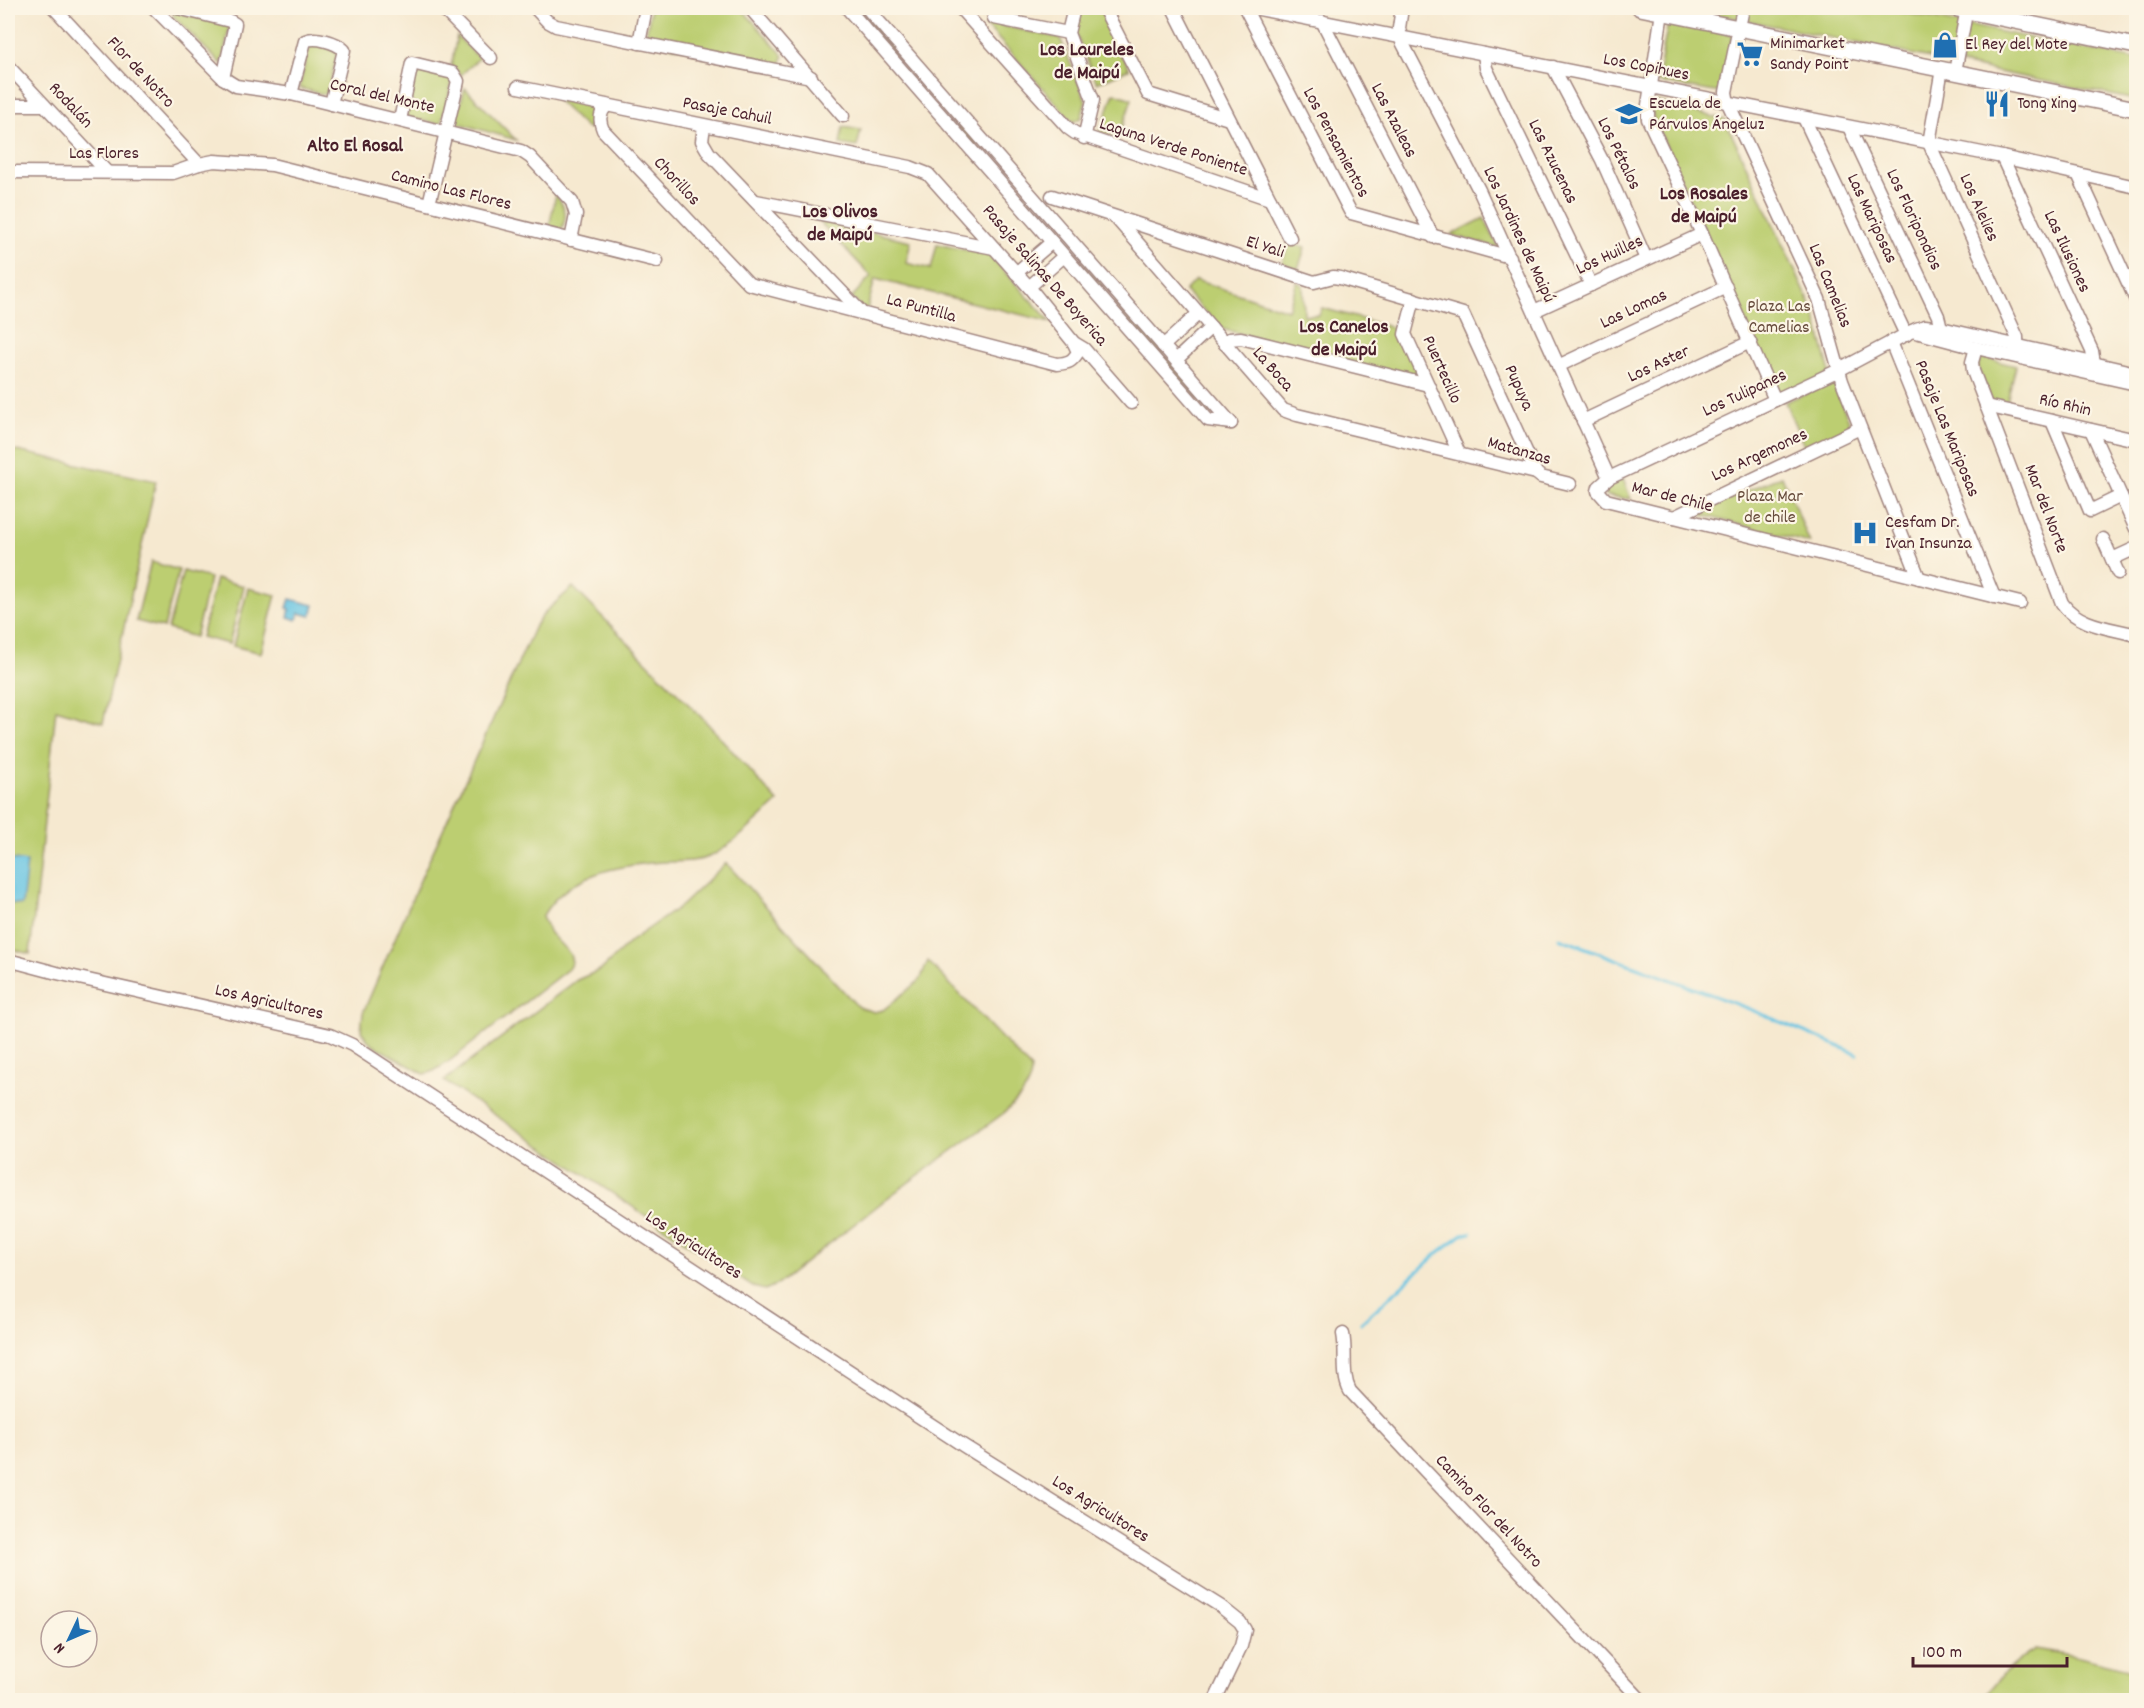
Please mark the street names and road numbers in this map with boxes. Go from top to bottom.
street label: Flor de Notro [100,32,180,114]
street label: Los Copihues [1601,47,1691,89]
street label: Coral del Monte [327,73,437,121]
street label: Rodalán [42,77,98,135]
street label: Las Azaleas [1364,79,1422,163]
street label: Los Pensamientos [1295,83,1375,203]
street label: Pasaje Cahuil [680,91,774,133]
street label: Laguna Verde Poniente [1096,112,1250,184]
street label: Los Pétalos [1590,113,1646,195]
street label: Las Azucenas [1521,115,1583,209]
street label: Las Flores [69,142,139,167]
street label: Chorillos [647,152,705,212]
street label: Los Jardines de Maipú [1476,163,1560,307]
street label: Camino Las Flores [388,164,514,218]
street label: Los Floripondios [1879,165,1947,275]
street label: Las Mariposas [1839,170,1903,268]
street label: Los Alelies [1952,170,2004,246]
street label: Pasaje Salinas De Boyerica [975,200,1113,353]
street label: Las Ilusiones [2036,207,2096,297]
street label: El Yali [1243,230,1287,266]
street label: Los Huilles [1572,230,1648,282]
street label: Las Camelias [1801,240,1857,332]
street label: Las Lomas [1596,284,1672,336]
street label: La Puntilla [883,288,959,330]
street label: Puertecillo [1415,332,1467,408]
street label: Los Aster [1624,340,1694,390]
street label: La Boca [1245,342,1299,398]
street label: Pasaje Las Mariposas [1907,357,1985,501]
street label: Pupuya [1497,361,1539,415]
street label: Los Tulipanes [1699,364,1791,424]
street label: Río Rhin [2036,388,2094,424]
street label: Los Argemones [1708,423,1812,489]
street label: Matanzas [1484,431,1554,473]
street label: Mar del Norte [2017,461,2073,557]
street label: Mar de Chile [1629,476,1715,520]
street label: Los Agricultores [212,978,326,1028]
street label: Los Agricultores [640,1205,746,1287]
street label: Camino Flor del Notro [1429,1450,1547,1574]
street label: Los Agricultores [1046,1470,1154,1550]

